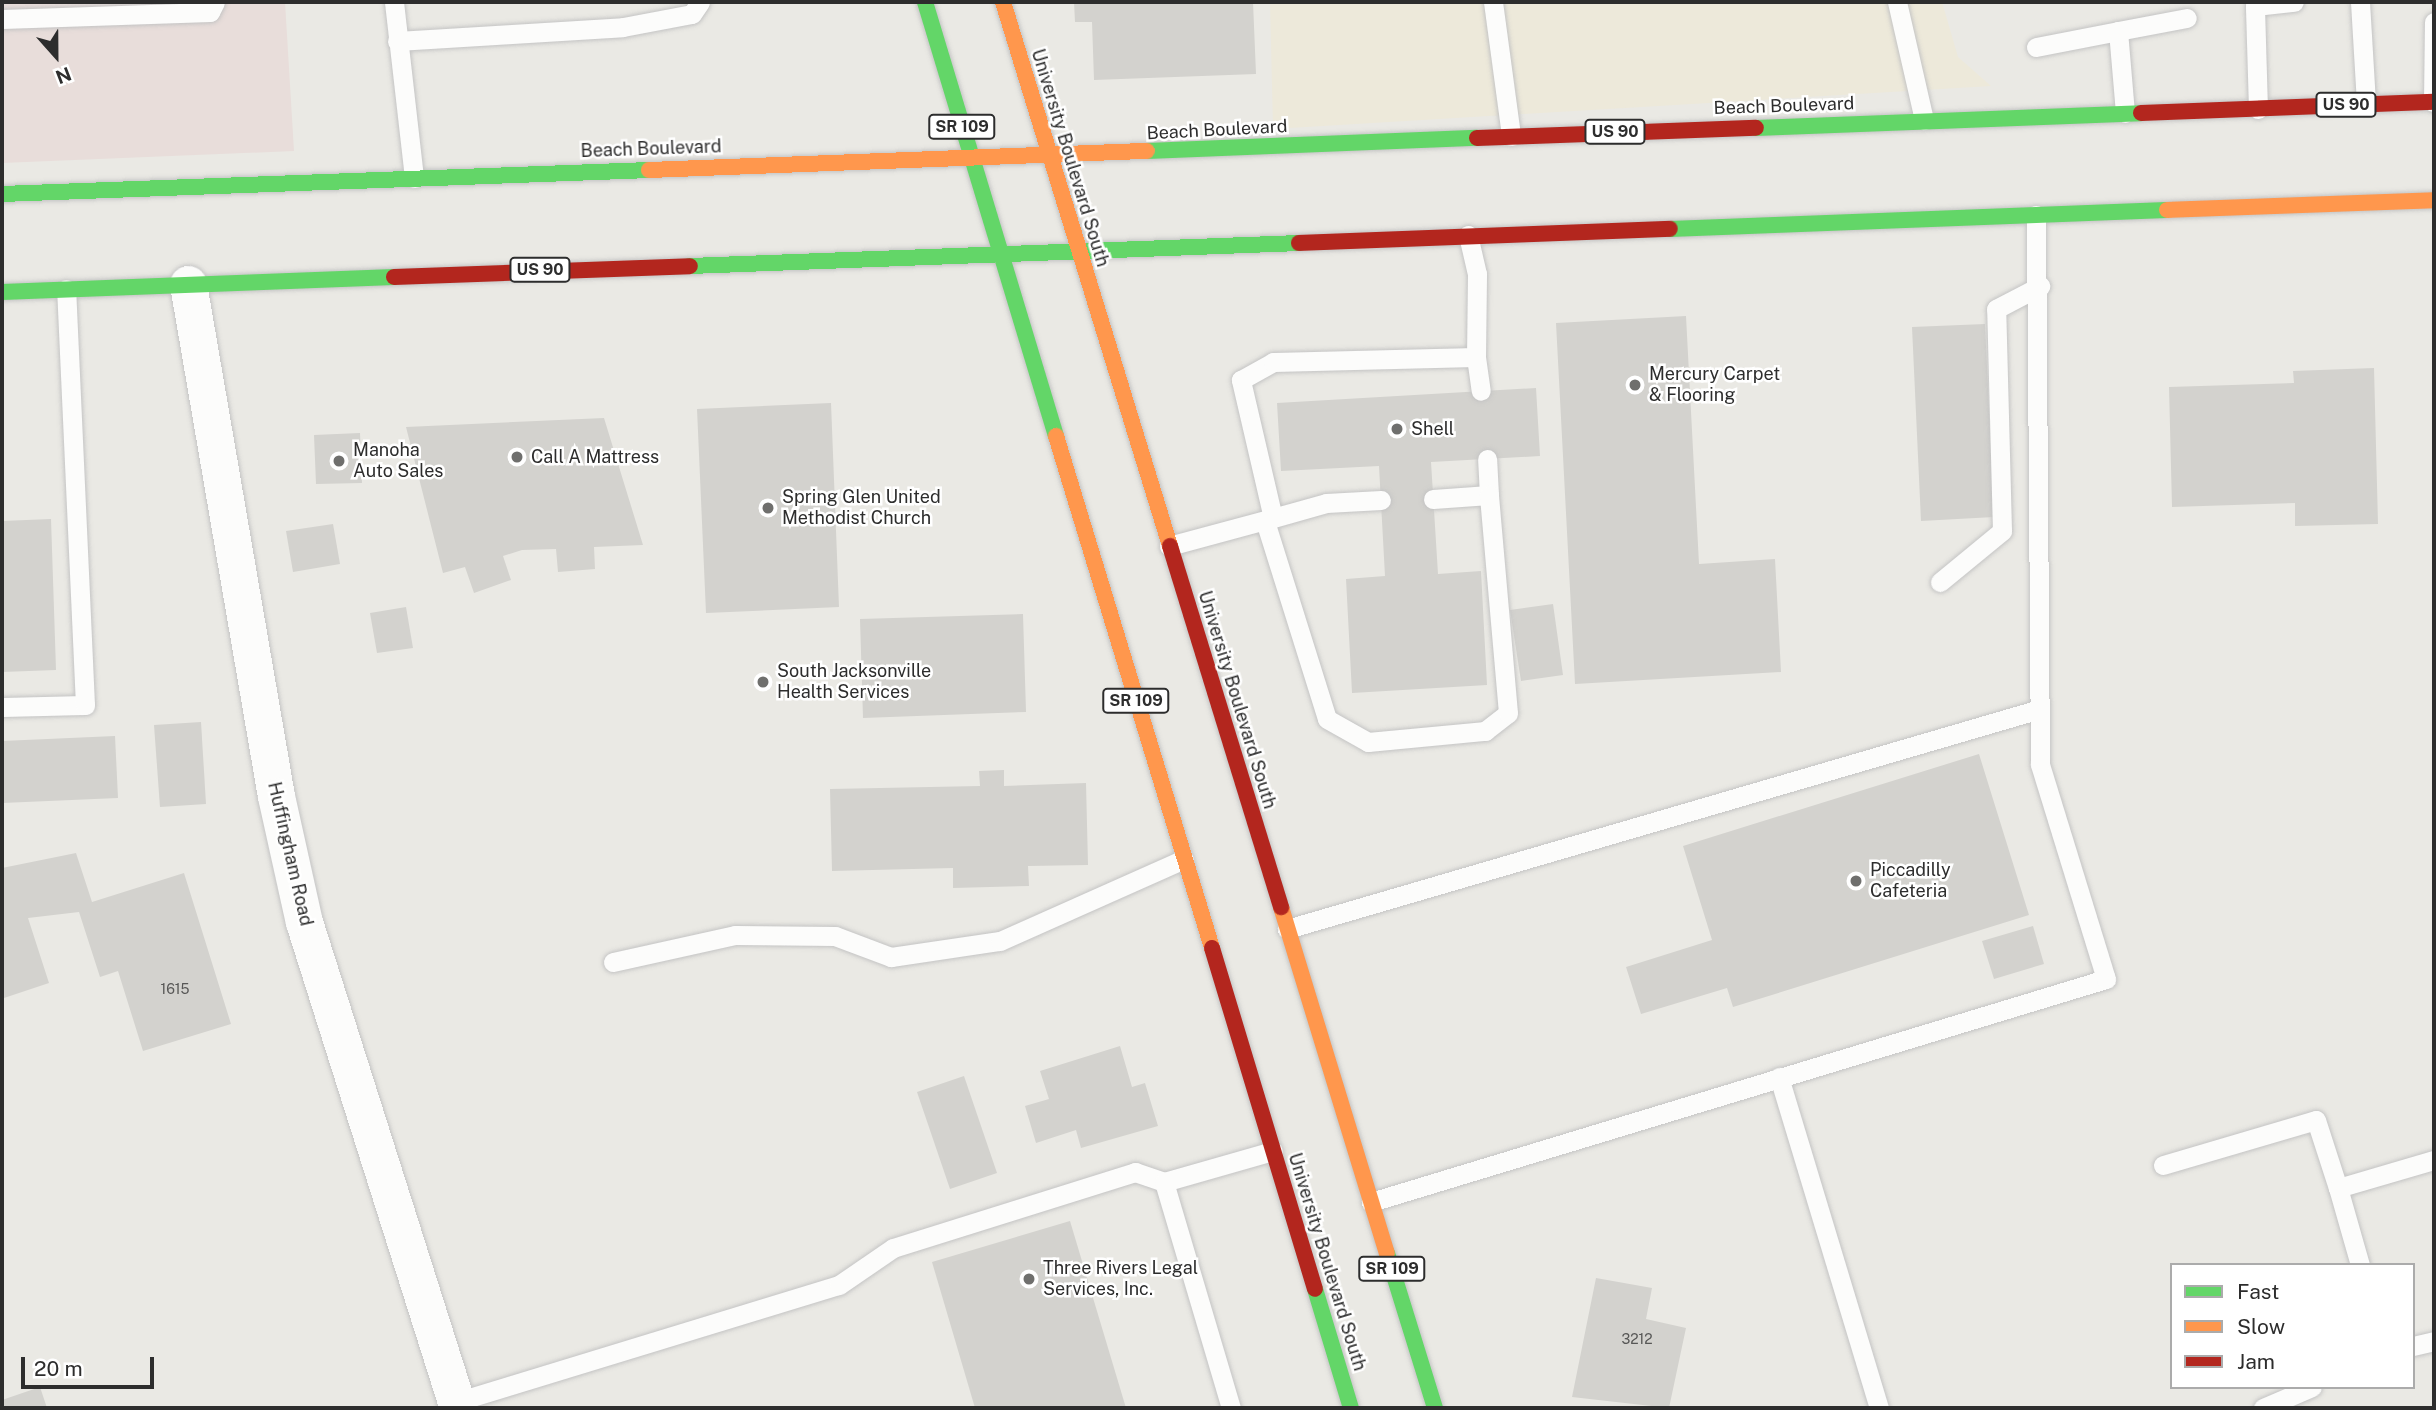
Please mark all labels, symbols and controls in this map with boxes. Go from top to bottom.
north arrow [21,21,91,91]
street label: University Boulevard South [1027,46,1113,270]
text: N [53,63,74,89]
road number: US 90 [2314,92,2378,118]
street label: Beach Boulevard [1713,93,1855,119]
road number: SR 109 [927,114,997,140]
street label: Beach Boulevard [1146,116,1288,144]
road number: US 90 [1584,120,1646,144]
street label: Beach Boulevard [580,136,722,162]
road number: US 90 [508,258,572,282]
place label: Mercury Carpet & Flooring [1649,364,1780,406]
marker: Mercury Carpet & Flooring [1627,377,1643,393]
place label: Shell [1411,418,1454,440]
marker: Shell [1389,421,1405,437]
place label: Manoha Auto Sales [353,440,444,482]
place label: Call A Mattress [531,446,659,468]
marker: Call A Mattress [509,449,525,465]
marker: Manoha Auto Sales [331,453,347,469]
place label: Spring Glen United Methodist Church [782,487,941,530]
marker: Spring Glen United Methodist Church [760,500,776,516]
street label: University Boulevard South [1194,588,1280,812]
place label: South Jacksonville Health Services [777,661,931,704]
marker: South Jacksonville Health Services [755,674,771,690]
road number: SR 109 [1101,688,1171,714]
street label: Huffingham Road [263,780,317,928]
place label: Piccadilly Cafeteria [1870,860,1951,903]
marker: Piccadilly Cafeteria [1848,873,1864,889]
house number: 1615 [160,981,190,997]
street label: University Boulevard South [1284,1150,1370,1374]
road number: SR 109 [1357,1256,1427,1282]
place label: Three Rivers Legal Services, Inc. [1043,1258,1198,1300]
legend [2170,1263,2415,1389]
marker: Three Rivers Legal Services, Inc. [1021,1271,1037,1287]
text: Fast [2237,1279,2279,1304]
text: Slow [2237,1314,2285,1339]
house number: 3212 [1621,1331,1653,1347]
scale bar [24,1344,158,1388]
text: Jam [2237,1349,2275,1374]
text: 20 m [34,1356,83,1381]

